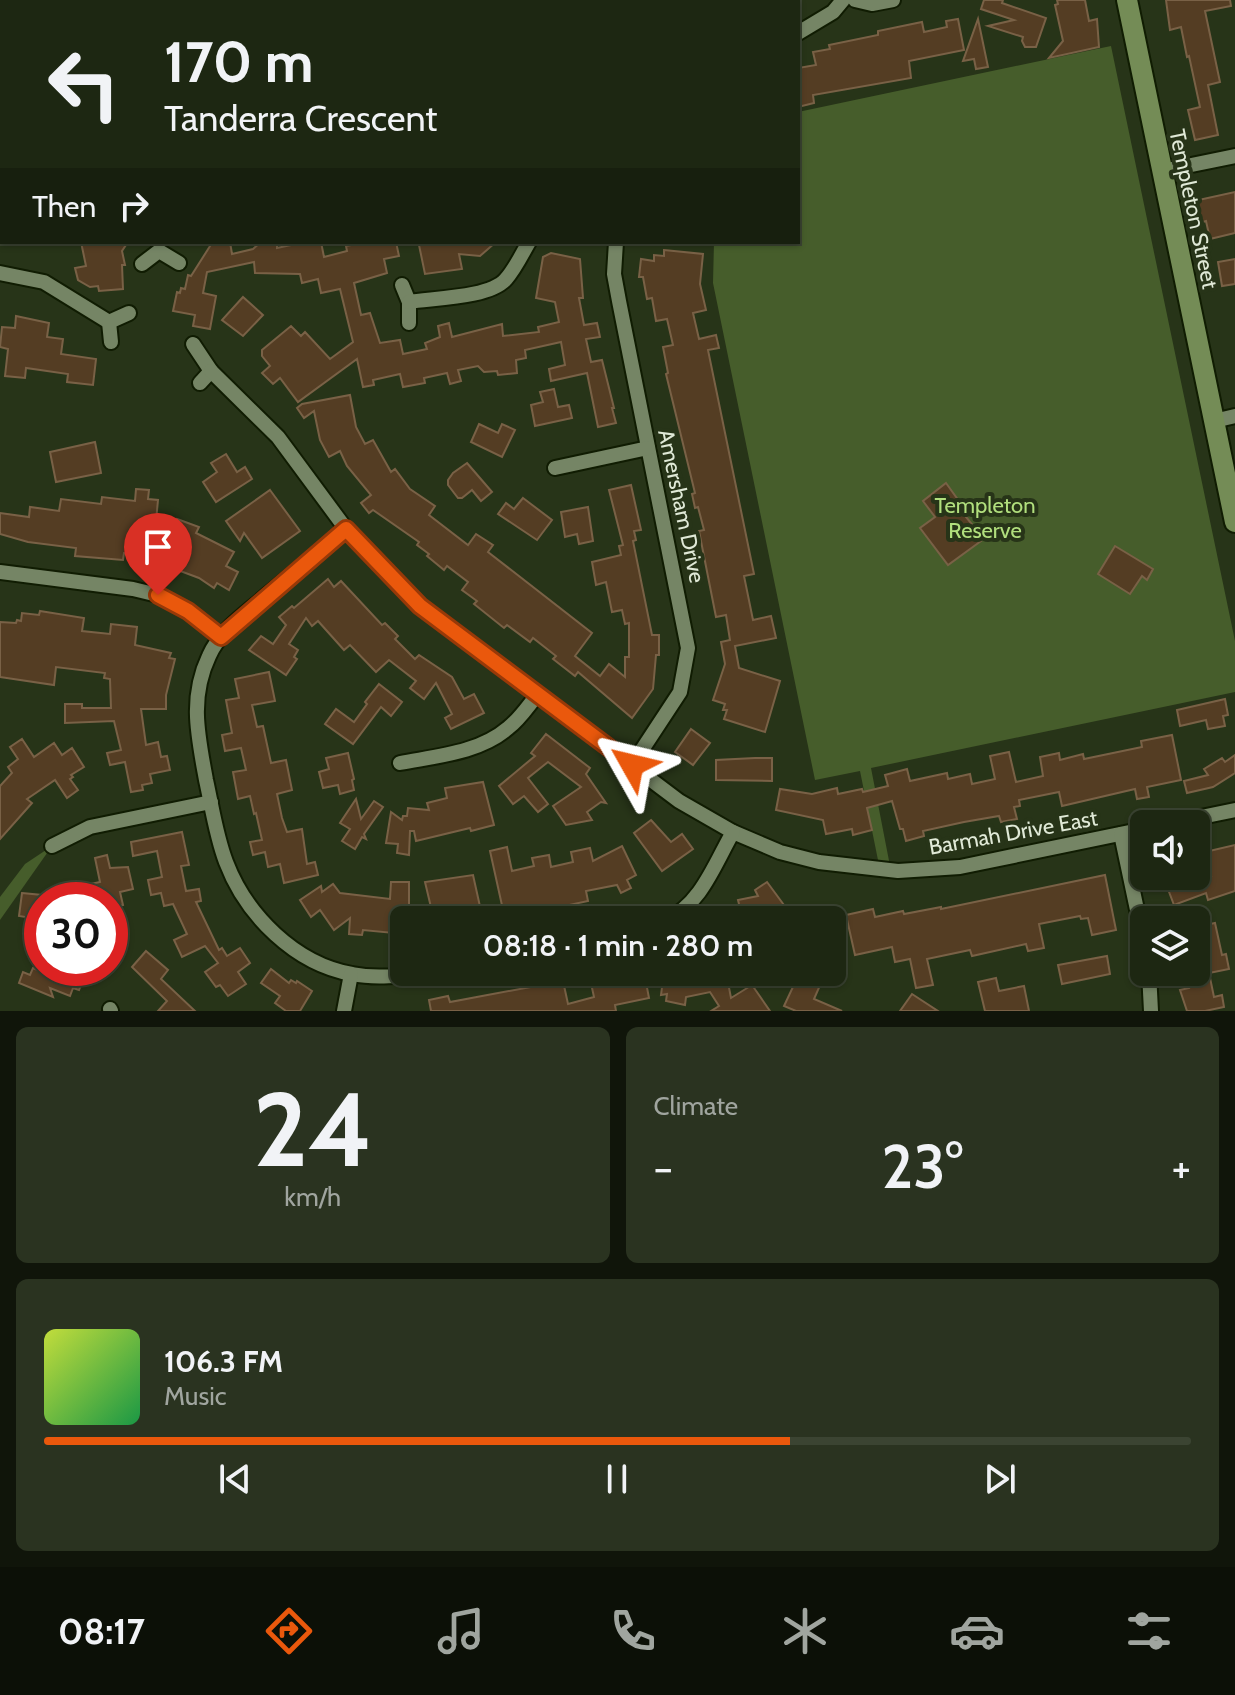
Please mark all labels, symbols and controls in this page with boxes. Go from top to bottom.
text: 170 m [164,28,314,96]
icon: left [32,32,136,136]
text: Tanderra Crescent [164,96,437,140]
street label: Templeton Street [1163,127,1224,292]
icon: right [112,184,156,228]
text: Then [32,188,96,225]
street label: Amersham Drive [652,427,711,585]
park label: Templeton Reserve [935,492,1035,544]
pin [124,513,192,595]
icon: arrive [136,525,180,569]
position arrow [590,723,674,807]
street label: Barmah Drive East [927,804,1100,861]
map controls [1130,810,1210,986]
button: sound [1130,810,1210,890]
speed limit sign: 30 [24,882,128,986]
button: layers [1130,906,1210,986]
text: 08:18 · 1 min · 280 m [483,927,753,964]
text: 24 [253,1066,373,1192]
text: Climate [654,1090,738,1122]
text: 23° [882,1130,963,1203]
text: − [654,1141,673,1194]
text: + [1172,1141,1191,1194]
text: km/h [284,1181,341,1213]
text: 106.3 FM [164,1343,283,1380]
text: Music [164,1380,227,1412]
icon: previous [213,1457,257,1501]
icon: pause [595,1457,639,1501]
icon: next [978,1457,1022,1501]
icon: directions [261,1603,317,1659]
icon: music [433,1603,489,1659]
icon: phone [605,1603,661,1659]
icon: climate [777,1603,833,1659]
icon: car [949,1603,1005,1659]
icon: filters [1121,1603,1177,1659]
text: 08:17 [58,1609,145,1653]

